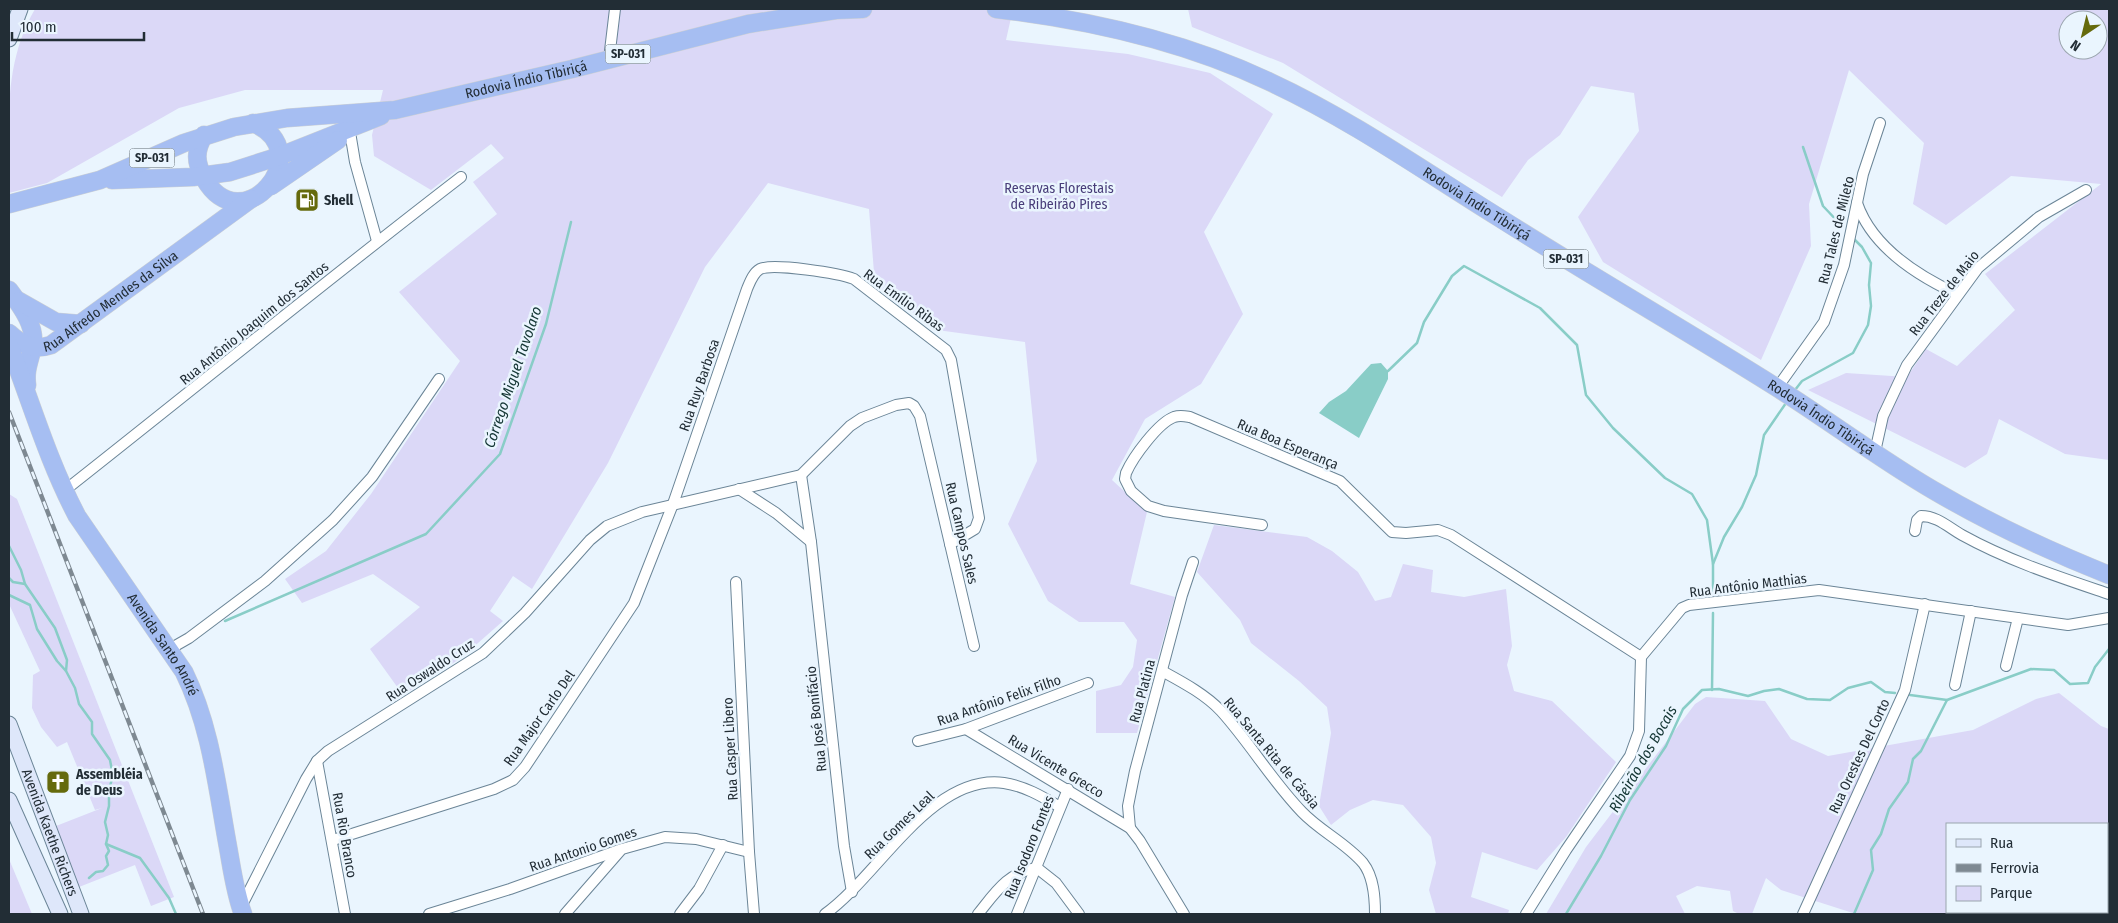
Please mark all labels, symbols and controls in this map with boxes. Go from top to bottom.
scale bar [12,10,145,42]
north arrow [2058,10,2108,60]
text: 100 m [20,18,57,36]
text: N [2068,36,2084,55]
road number: SP-031 [606,44,650,64]
street label: Rodovia Índio Tibiriçá [464,57,589,102]
road number: SP-031 [130,148,174,168]
street label: Rodovia Índio Tibiriçá [1420,163,1534,245]
street label: Rua Tales de Mileto [1815,174,1858,286]
park label: Reservas Florestais de Ribeirão Pires [1004,180,1114,213]
fuel station icon: Shell [294,187,320,213]
place label: Shell [324,192,354,209]
street label: Rua Alfredo Mendes da Silva [41,247,182,356]
street label: Rua Treze de Maio [1906,247,1983,339]
road number: SP-031 [1544,250,1588,268]
street label: Rua Antônio Joaquim dos Santos [176,258,332,389]
street label: Rua Emílio Ribas [860,266,947,335]
water label: Córrego Miguel Tavolaro [480,304,546,450]
street label: Rua Ruy Barbosa [676,337,723,434]
street label: Rodovia Índio Tibiriçá [1764,376,1877,459]
street label: Rua Boa Esperança [1235,415,1341,474]
street label: Rua Campos Sales [942,481,981,586]
street label: Rua Antônio Mathias [1688,570,1808,601]
street label: Avenida Santo André [123,590,202,698]
street label: Rua Oswaldo Cruz [383,635,478,705]
street label: Rua Platina [1126,657,1159,725]
street label: Rua José Bonifácio [802,665,830,773]
street label: Rua Major Carlo Del [500,667,579,769]
street label: Rua Antônio Felix Filho [935,671,1063,730]
street label: Rua Santa Rita de Cássia [1220,694,1323,813]
street label: Rua Orestes Del Corto [1825,696,1894,816]
street label: Rua Casper Libero [719,697,742,801]
water label: Ribeirão dos Bocais [1605,702,1681,816]
street label: Rua Vicente Grecco [1005,731,1107,802]
place label: Assembléia de Deus [75,766,143,799]
street label: Avenida Kaethe Richers [18,767,81,899]
church icon: Assembléia de Deus [45,769,71,795]
street label: Rua Gomes Leal [861,788,938,863]
street label: Rua Rio Branco [329,791,360,879]
street label: Rua Isodoro Fontes [1001,793,1058,901]
street label: Rua Antonio Gomes [527,823,639,876]
legend [1946,823,2108,913]
text: Rua [1990,834,2013,852]
text: Ferrovia [1990,859,2039,877]
text: Parque [1990,884,2033,902]

